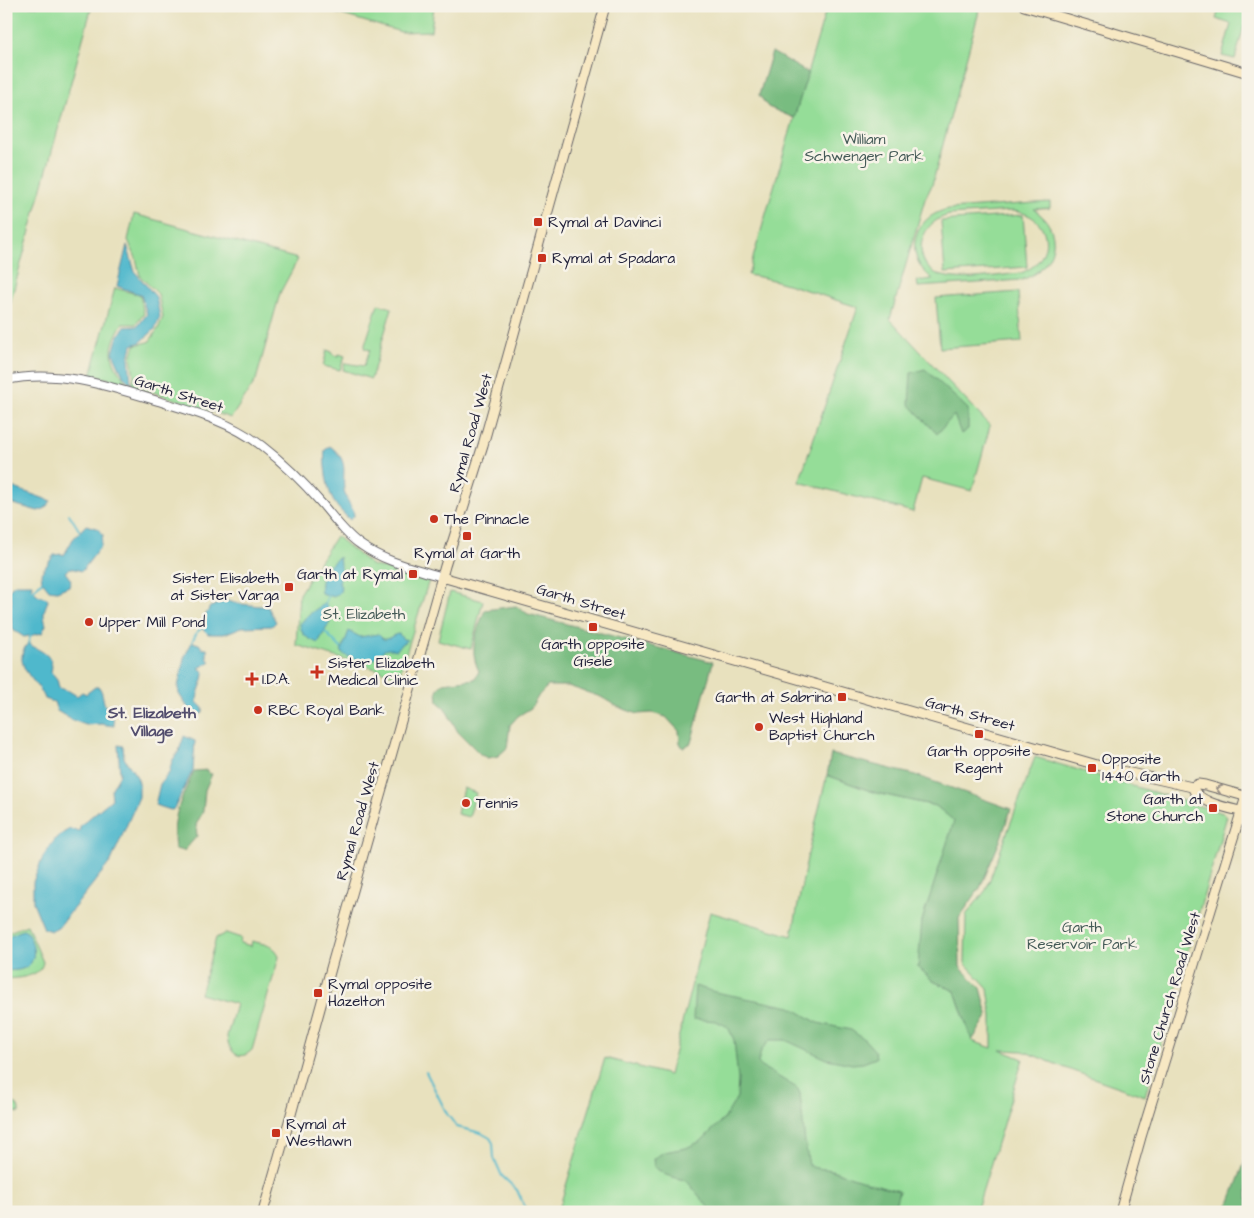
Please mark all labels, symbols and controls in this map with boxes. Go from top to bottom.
park label: William Schwenger Park [804,129,924,168]
place label: Rymal at Davinci [548,212,662,234]
marker: Rymal at Davinci [532,216,544,228]
place label: Rymal at Spadara [552,248,676,270]
marker: Rymal at Spadara [536,252,548,264]
street label: Garth Street [132,370,226,418]
street label: Rymal Road West [444,371,499,495]
place label: The Pinnacle [444,509,529,530]
marker: The Pinnacle [428,513,440,525]
marker: Rymal at Garth [461,530,473,542]
place label: Rymal at Garth [414,543,521,565]
place label: Garth at Rymal [297,564,403,586]
place label: Sister Elisabeth at Sister Varga [171,568,280,607]
marker: Garth at Rymal [407,568,419,580]
street label: Garth Street [534,578,628,626]
marker: Sister Elisabeth at Sister Varga [283,581,295,593]
park label: St. Elizabeth [323,604,406,625]
place label: Upper Mill Pond [99,612,205,633]
marker: Upper Mill Pond [83,616,95,628]
marker: Garth opposite Gisele [587,621,599,633]
place label: Garth opposite Gisele [541,634,645,672]
place label: Sister Elizabeth Medical Clinic [328,653,435,691]
marker: Sister Elizabeth Medical Clinic [310,665,324,679]
place label: I.D.A. [262,669,290,690]
marker: I.D.A. [246,673,258,685]
place label: Garth at Sabrina [715,687,832,708]
marker: Garth at Sabrina [836,691,848,703]
street label: Garth Street [923,691,1017,737]
place label: RBC Royal Bank [268,700,384,722]
district label: St. Elizabeth Village [107,702,197,744]
marker: RBC Royal Bank [252,704,264,716]
place label: West Highland Baptist Church [769,708,875,746]
marker: West Highland Baptist Church [753,721,765,733]
marker: Garth opposite Regent [973,728,985,740]
place label: Garth opposite Regent [927,741,1031,780]
place label: Opposite 1440 Garth [1102,749,1180,787]
street label: Rymal Road West [331,759,386,883]
marker: Opposite 1440 Garth [1086,762,1098,774]
one-way arrow [1215,785,1224,795]
place label: Garth at Stone Church [1106,789,1204,827]
place label: Tennis [476,793,519,814]
marker: Tennis [460,797,472,809]
marker: Garth at Stone Church [1207,802,1219,814]
street label: Stone Church Road West [1134,909,1206,1087]
park label: Garth Reservoir Park [1027,917,1137,955]
place label: Rymal opposite Hazelton [328,974,432,1012]
marker: Rymal opposite Hazelton [312,987,324,999]
place label: Rymal at Westlawn [286,1114,352,1152]
marker: Rymal at Westlawn [270,1127,282,1139]

